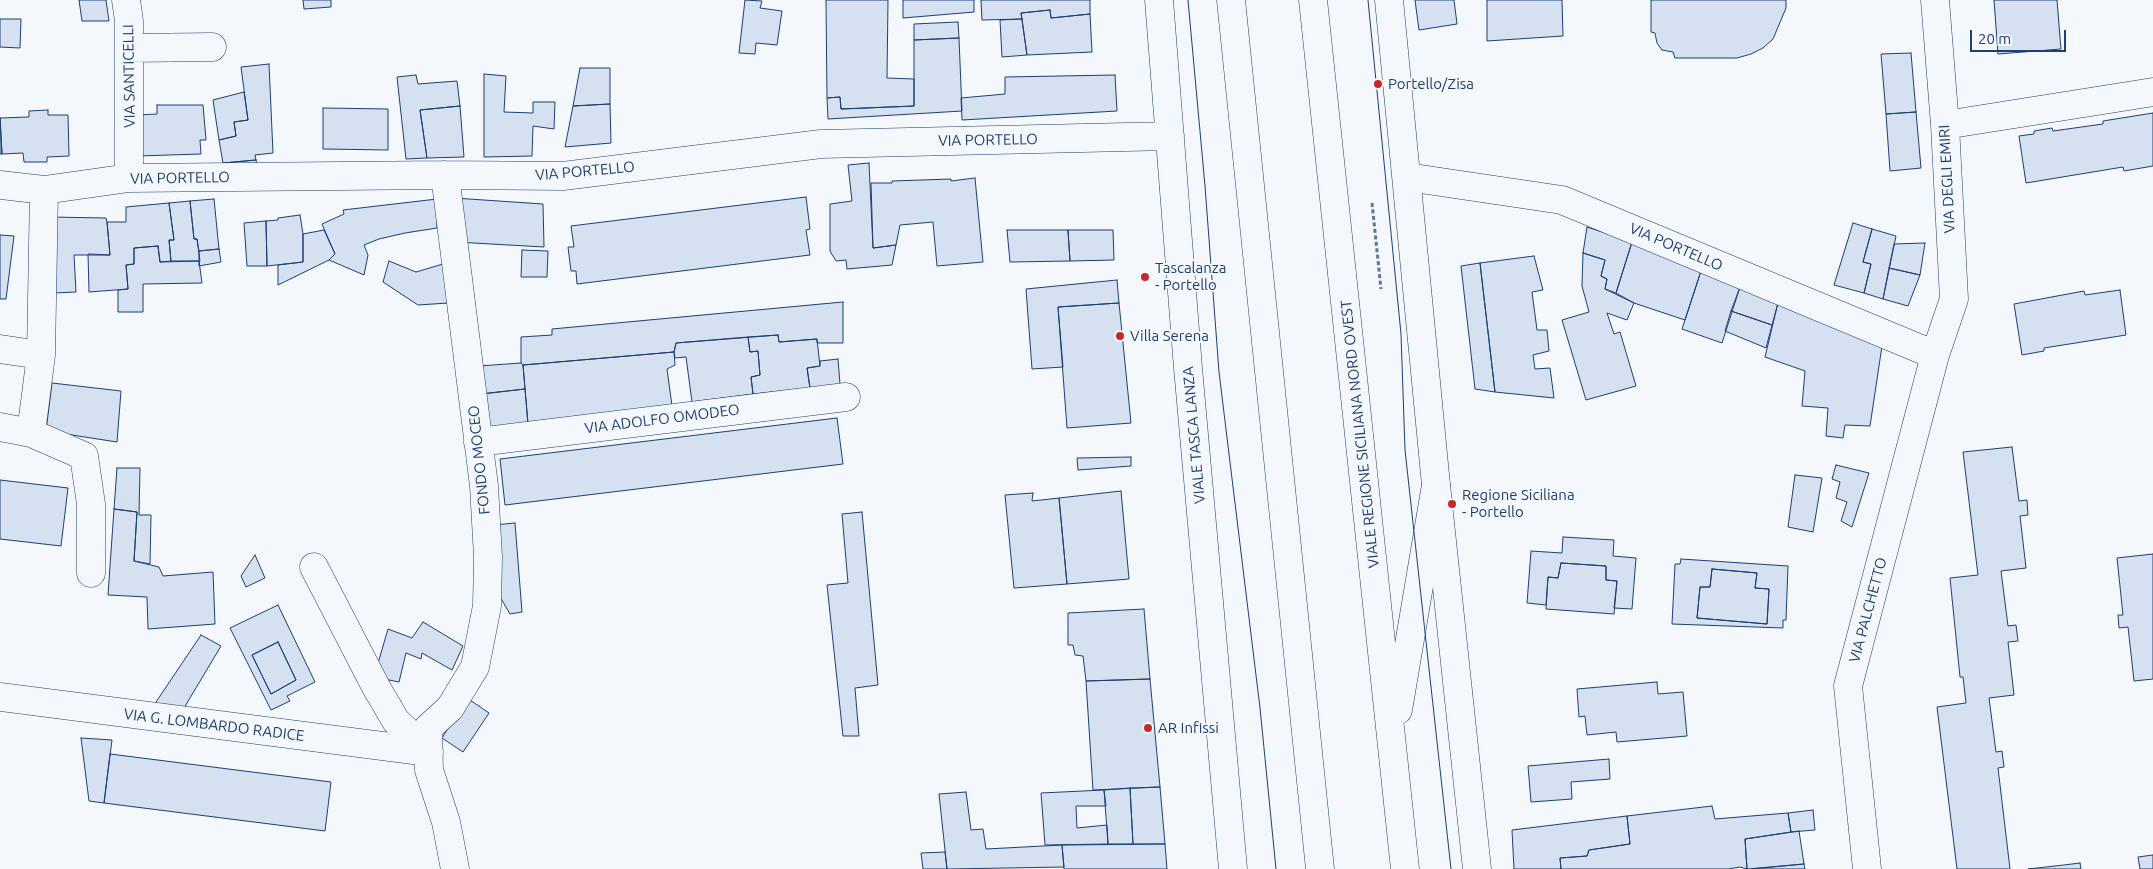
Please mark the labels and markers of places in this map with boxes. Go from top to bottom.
place label: Portello/Zisa [1388,75,1474,93]
marker: Portello/Zisa [1372,78,1384,90]
place label: Tascalanza - Portello [1155,259,1226,294]
marker: Tascalanza - Portello [1139,271,1151,283]
place label: Villa Serena [1130,327,1209,345]
marker: Villa Serena [1114,330,1126,342]
place label: Regione Siciliana - Portello [1462,486,1575,521]
marker: Regione Siciliana - Portello [1446,498,1458,510]
place label: AR Infissi [1158,719,1219,737]
marker: AR Infissi [1142,722,1154,734]

